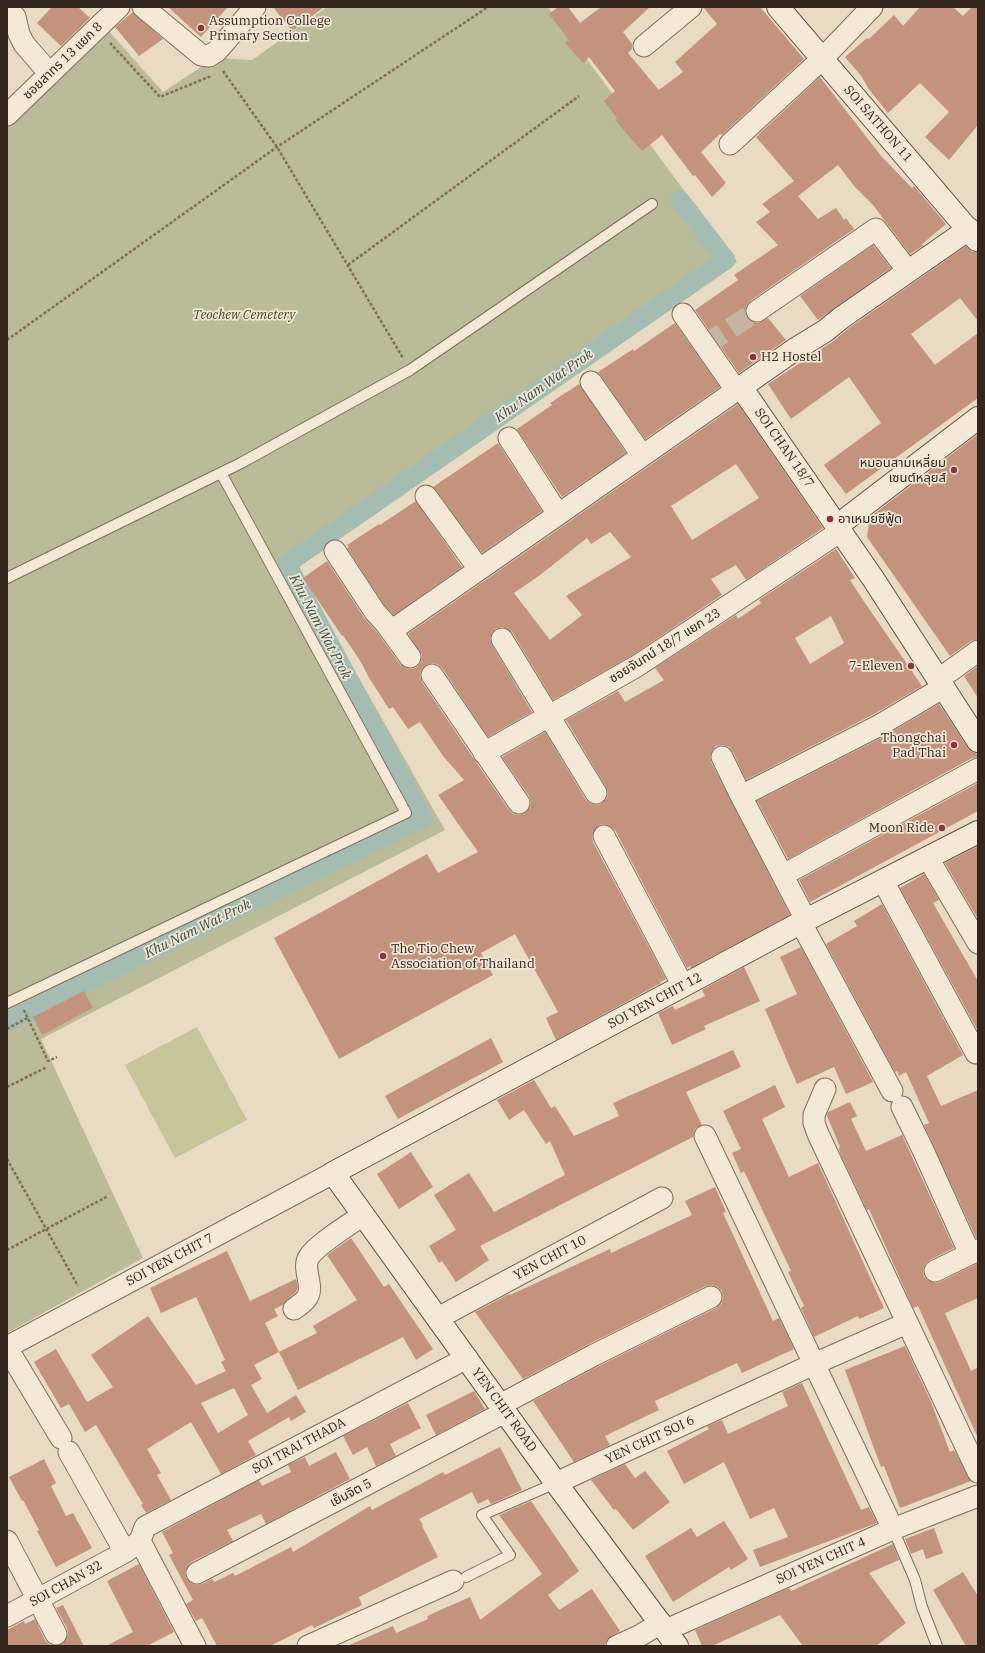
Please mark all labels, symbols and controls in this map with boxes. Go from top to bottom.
place label: Assumption College Primary Section [209,13,331,44]
street label: ซอยสาทร 13 แยก 8 [20,19,106,103]
marker: Assumption College Primary Section [196,23,206,33]
street label: SOI SATHON 11 [840,82,916,166]
park label: Teochew Cemetery [193,307,295,323]
water label: Khu Nam Wat Prok [492,346,596,426]
place label: H2 Hostel [761,349,821,365]
marker: H2 Hostel [748,352,758,362]
street label: SOI CHAN 18/7 [751,405,817,491]
place label: หมอนสามเหลี่ยม เซนต์หลุยส์ [860,455,946,486]
marker: หมอนสามเหลี่ยม เซนต์หลุยส์ [949,465,959,475]
place label: อาเหมยซีฟู้ด [838,511,902,527]
marker: อาเหมยซีฟู้ด [825,514,835,524]
water label: Khu Nam Wat Prok [285,572,355,682]
street label: ซอยจันทน์ 18/7 แยก 23 [606,605,724,687]
place label: 7-Eleven [849,658,903,674]
marker: 7-Eleven [906,661,916,671]
place label: Thongchai Pad Thai [881,730,946,761]
marker: Thongchai Pad Thai [949,740,959,750]
place label: Moon Ride [869,820,934,836]
marker: Moon Ride [937,823,947,833]
water label: Khu Nam Wat Prok [142,896,254,962]
place label: The Tio Chew Association of Thailand [391,941,535,972]
marker: The Tio Chew Association of Thailand [378,951,388,961]
street label: SOI YEN CHIT 12 [605,970,705,1032]
street label: SOI YEN CHIT 7 [124,1230,216,1290]
street label: YEN CHIT 10 [511,1232,589,1284]
street label: YEN CHIT ROAD [468,1365,540,1455]
street label: YEN CHIT SOI 6 [603,1413,697,1467]
street label: SOI TRAI THADA [250,1415,348,1477]
street label: เย็นจิต 5 [327,1476,375,1510]
street label: SOI YEN CHIT 4 [774,1534,868,1588]
street label: SOI CHAN 32 [27,1558,105,1610]

